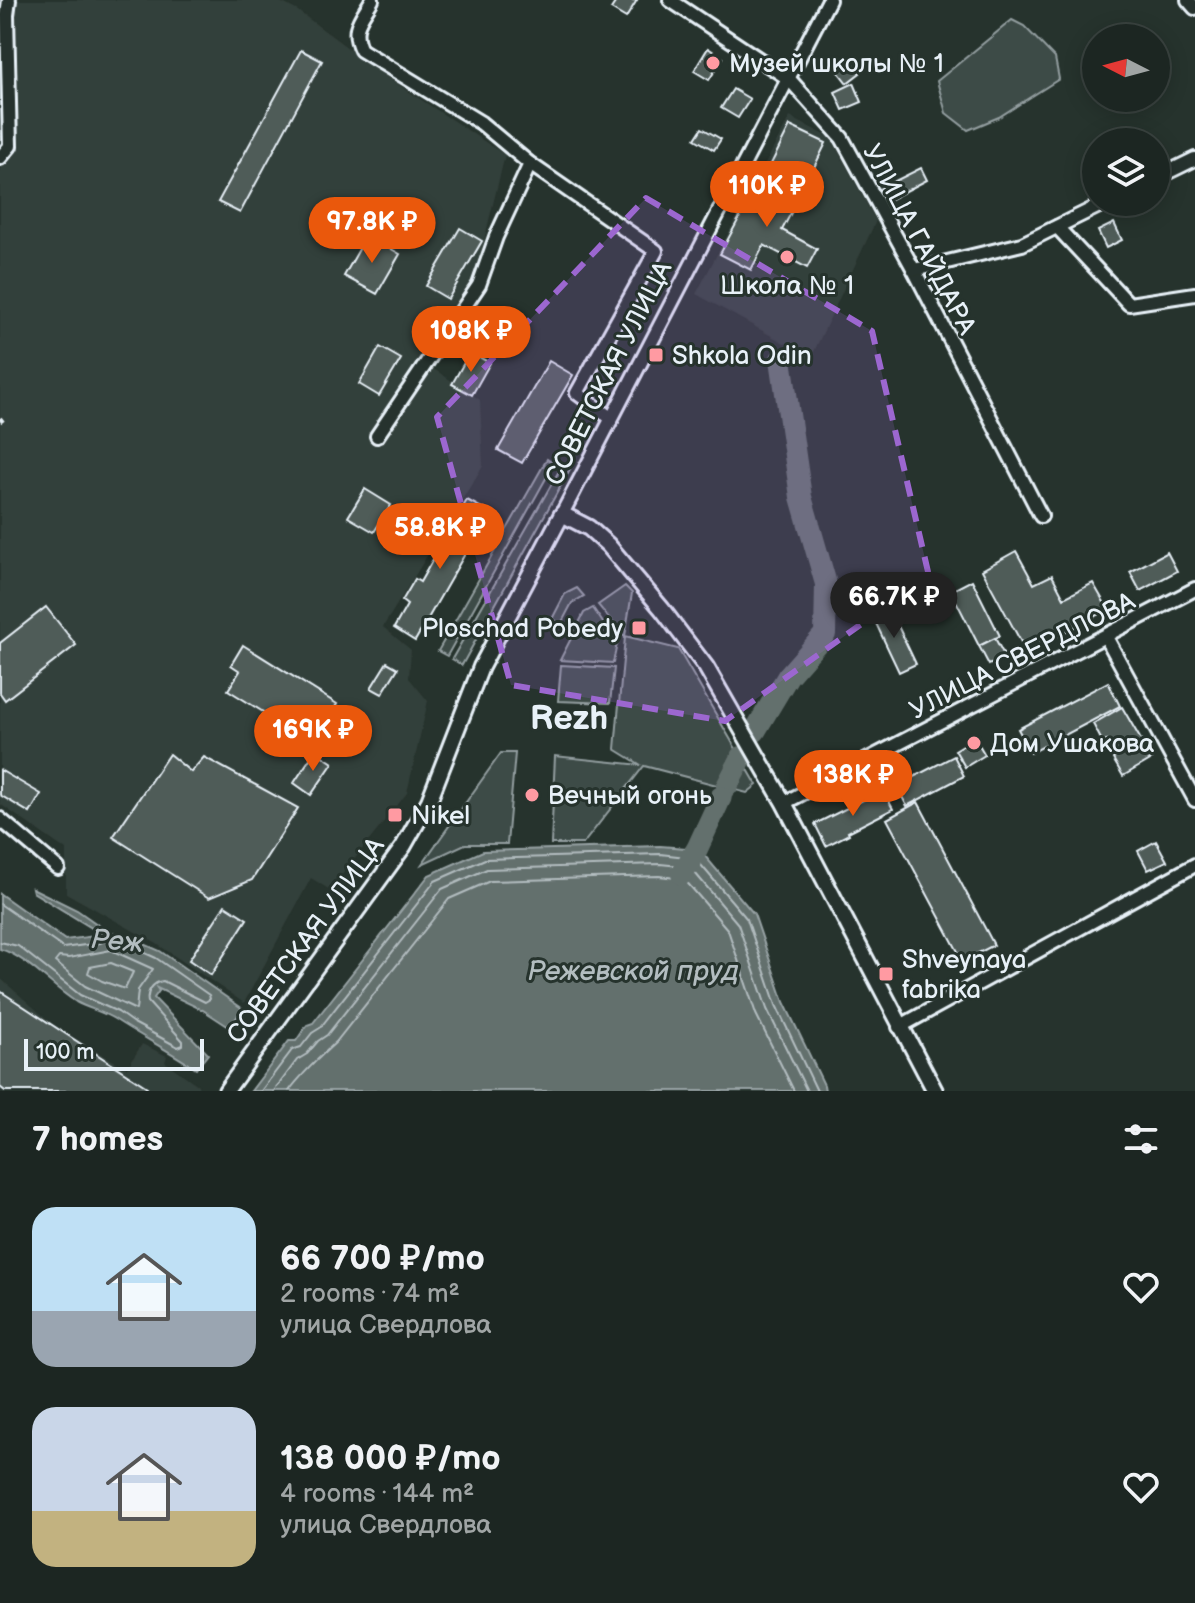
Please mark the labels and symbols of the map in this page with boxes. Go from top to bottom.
north arrow [1082,24,1170,112]
place label: Музей школы № 1 [729,49,944,80]
marker: Музей школы № 1 [704,54,722,72]
street label: УЛИЦА ГАЙДАРА [855,139,982,340]
pin: 110K ₽ [702,161,832,229]
pin: 97.8K ₽ [298,197,446,265]
marker: Школа № 1 [778,248,796,266]
street label: СОВЕТСКАЯ УЛИЦА [539,256,679,491]
place label: Школа № 1 [720,271,854,302]
pin: 108K ₽ [406,306,536,374]
place label: Shkola Odin [672,341,812,372]
marker: Shkola Odin [647,346,665,364]
pin: 58.8K ₽ [366,503,514,571]
pin: 66.7K ₽ [820,572,968,640]
street label: УЛИЦА СВЕРДЛОВА [905,586,1141,727]
place label: Ploschad Pobedy [422,614,623,645]
marker: Ploschad Pobedy [630,619,648,637]
district label: Rezh [530,698,608,739]
pin: 169K ₽ [248,705,378,773]
place label: Дом Ушакова [990,729,1154,760]
marker: Дом Ушакова [965,734,983,752]
pin: 138K ₽ [788,750,918,818]
place label: Вечный огонь [548,781,712,812]
marker: Вечный огонь [523,786,541,804]
place label: Nikel [411,801,470,832]
marker: Nikel [386,806,404,824]
street label: СОВЕТСКАЯ УЛИЦА [221,832,392,1050]
water label: Реж [89,923,145,960]
place label: Shveynaya fabrika [902,945,1026,1006]
water label: Режевской пруд [527,955,739,988]
marker: Shveynaya fabrika [877,965,895,983]
scale bar [24,1035,204,1071]

